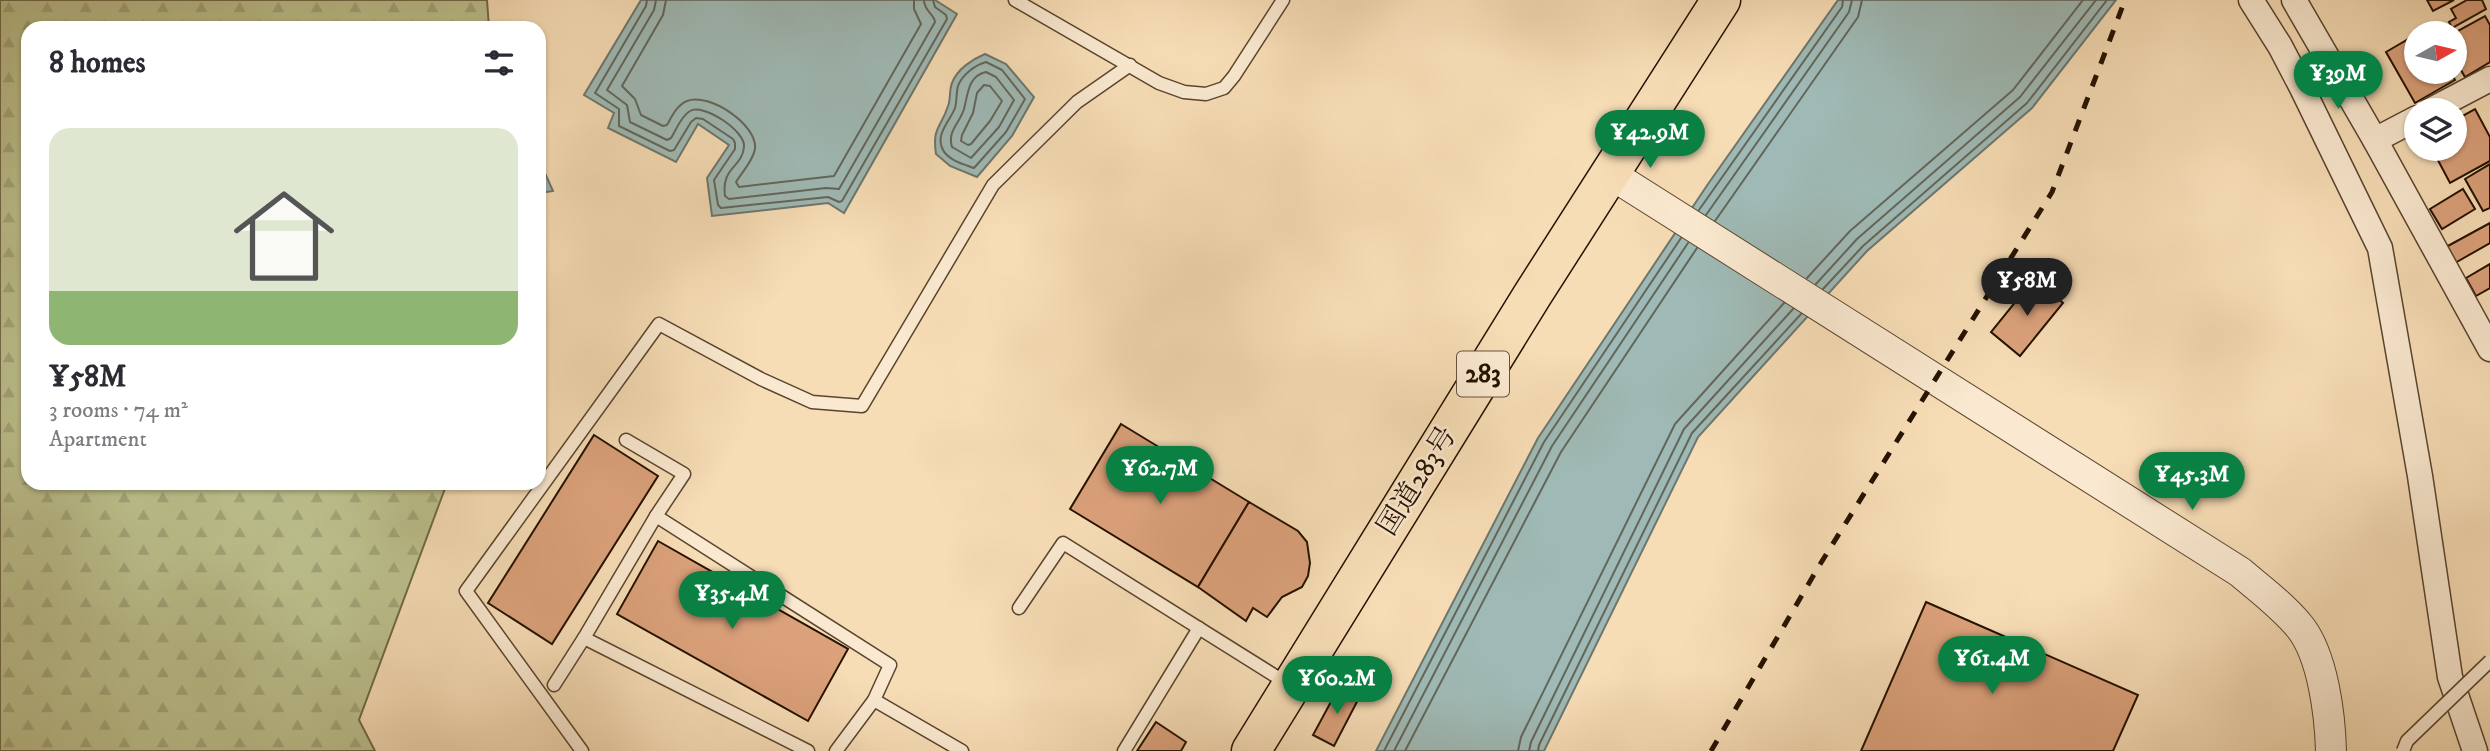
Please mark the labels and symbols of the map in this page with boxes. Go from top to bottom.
north arrow [2404,21,2468,84]
pin: ¥39M [2297,52,2379,111]
pin: ¥42.9M [1593,110,1707,170]
pin: ¥58M [1986,258,2068,318]
road number: 283 [1457,352,1509,396]
street label: 国道283号 [1370,420,1464,542]
pin: ¥62.7M [1103,447,1217,506]
pin: ¥45.3M [2135,452,2249,512]
pin: ¥35.4M [675,572,789,631]
pin: ¥61.4M [1935,636,2049,696]
pin: ¥60.2M [1280,656,1394,716]

